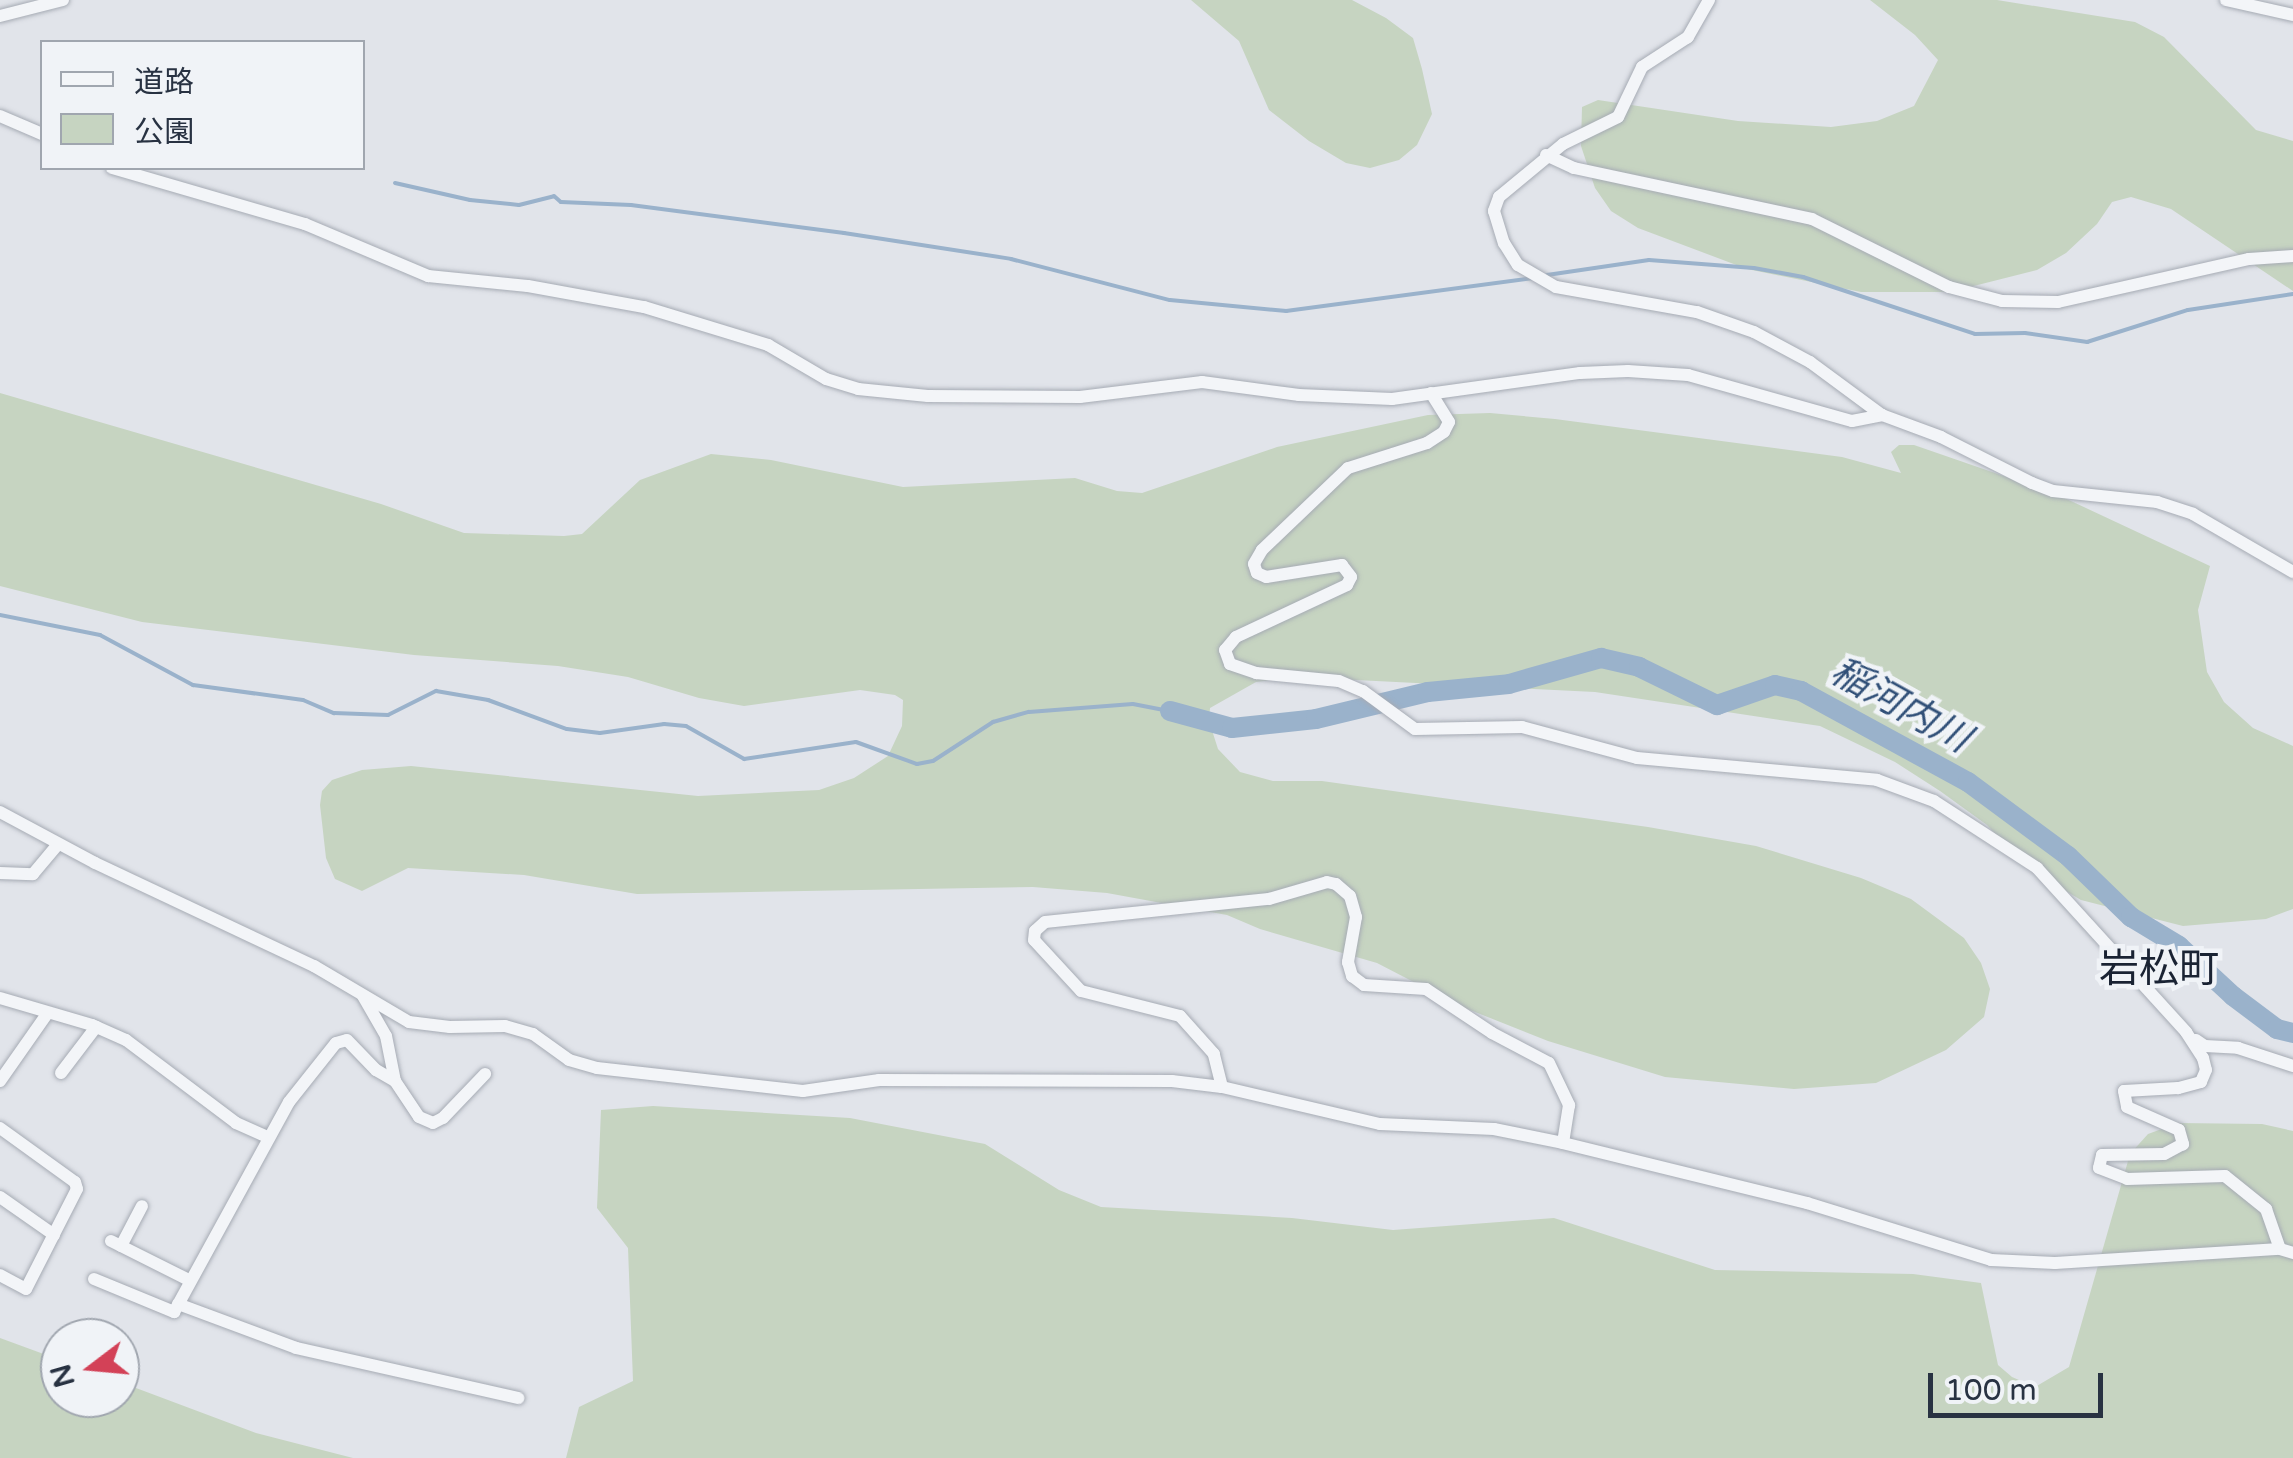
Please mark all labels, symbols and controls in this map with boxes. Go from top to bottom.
legend [40,40,365,170]
text: 道路 [134,64,194,101]
text: 公園 [134,114,194,151]
water label: 稲河内川 [1822,649,1978,763]
district label: 岩松町 [2099,945,2219,993]
north arrow [40,1318,140,1418]
scale bar [1933,1353,2108,1415]
text: N [44,1360,83,1391]
text: 100 m [1945,1372,2037,1409]

